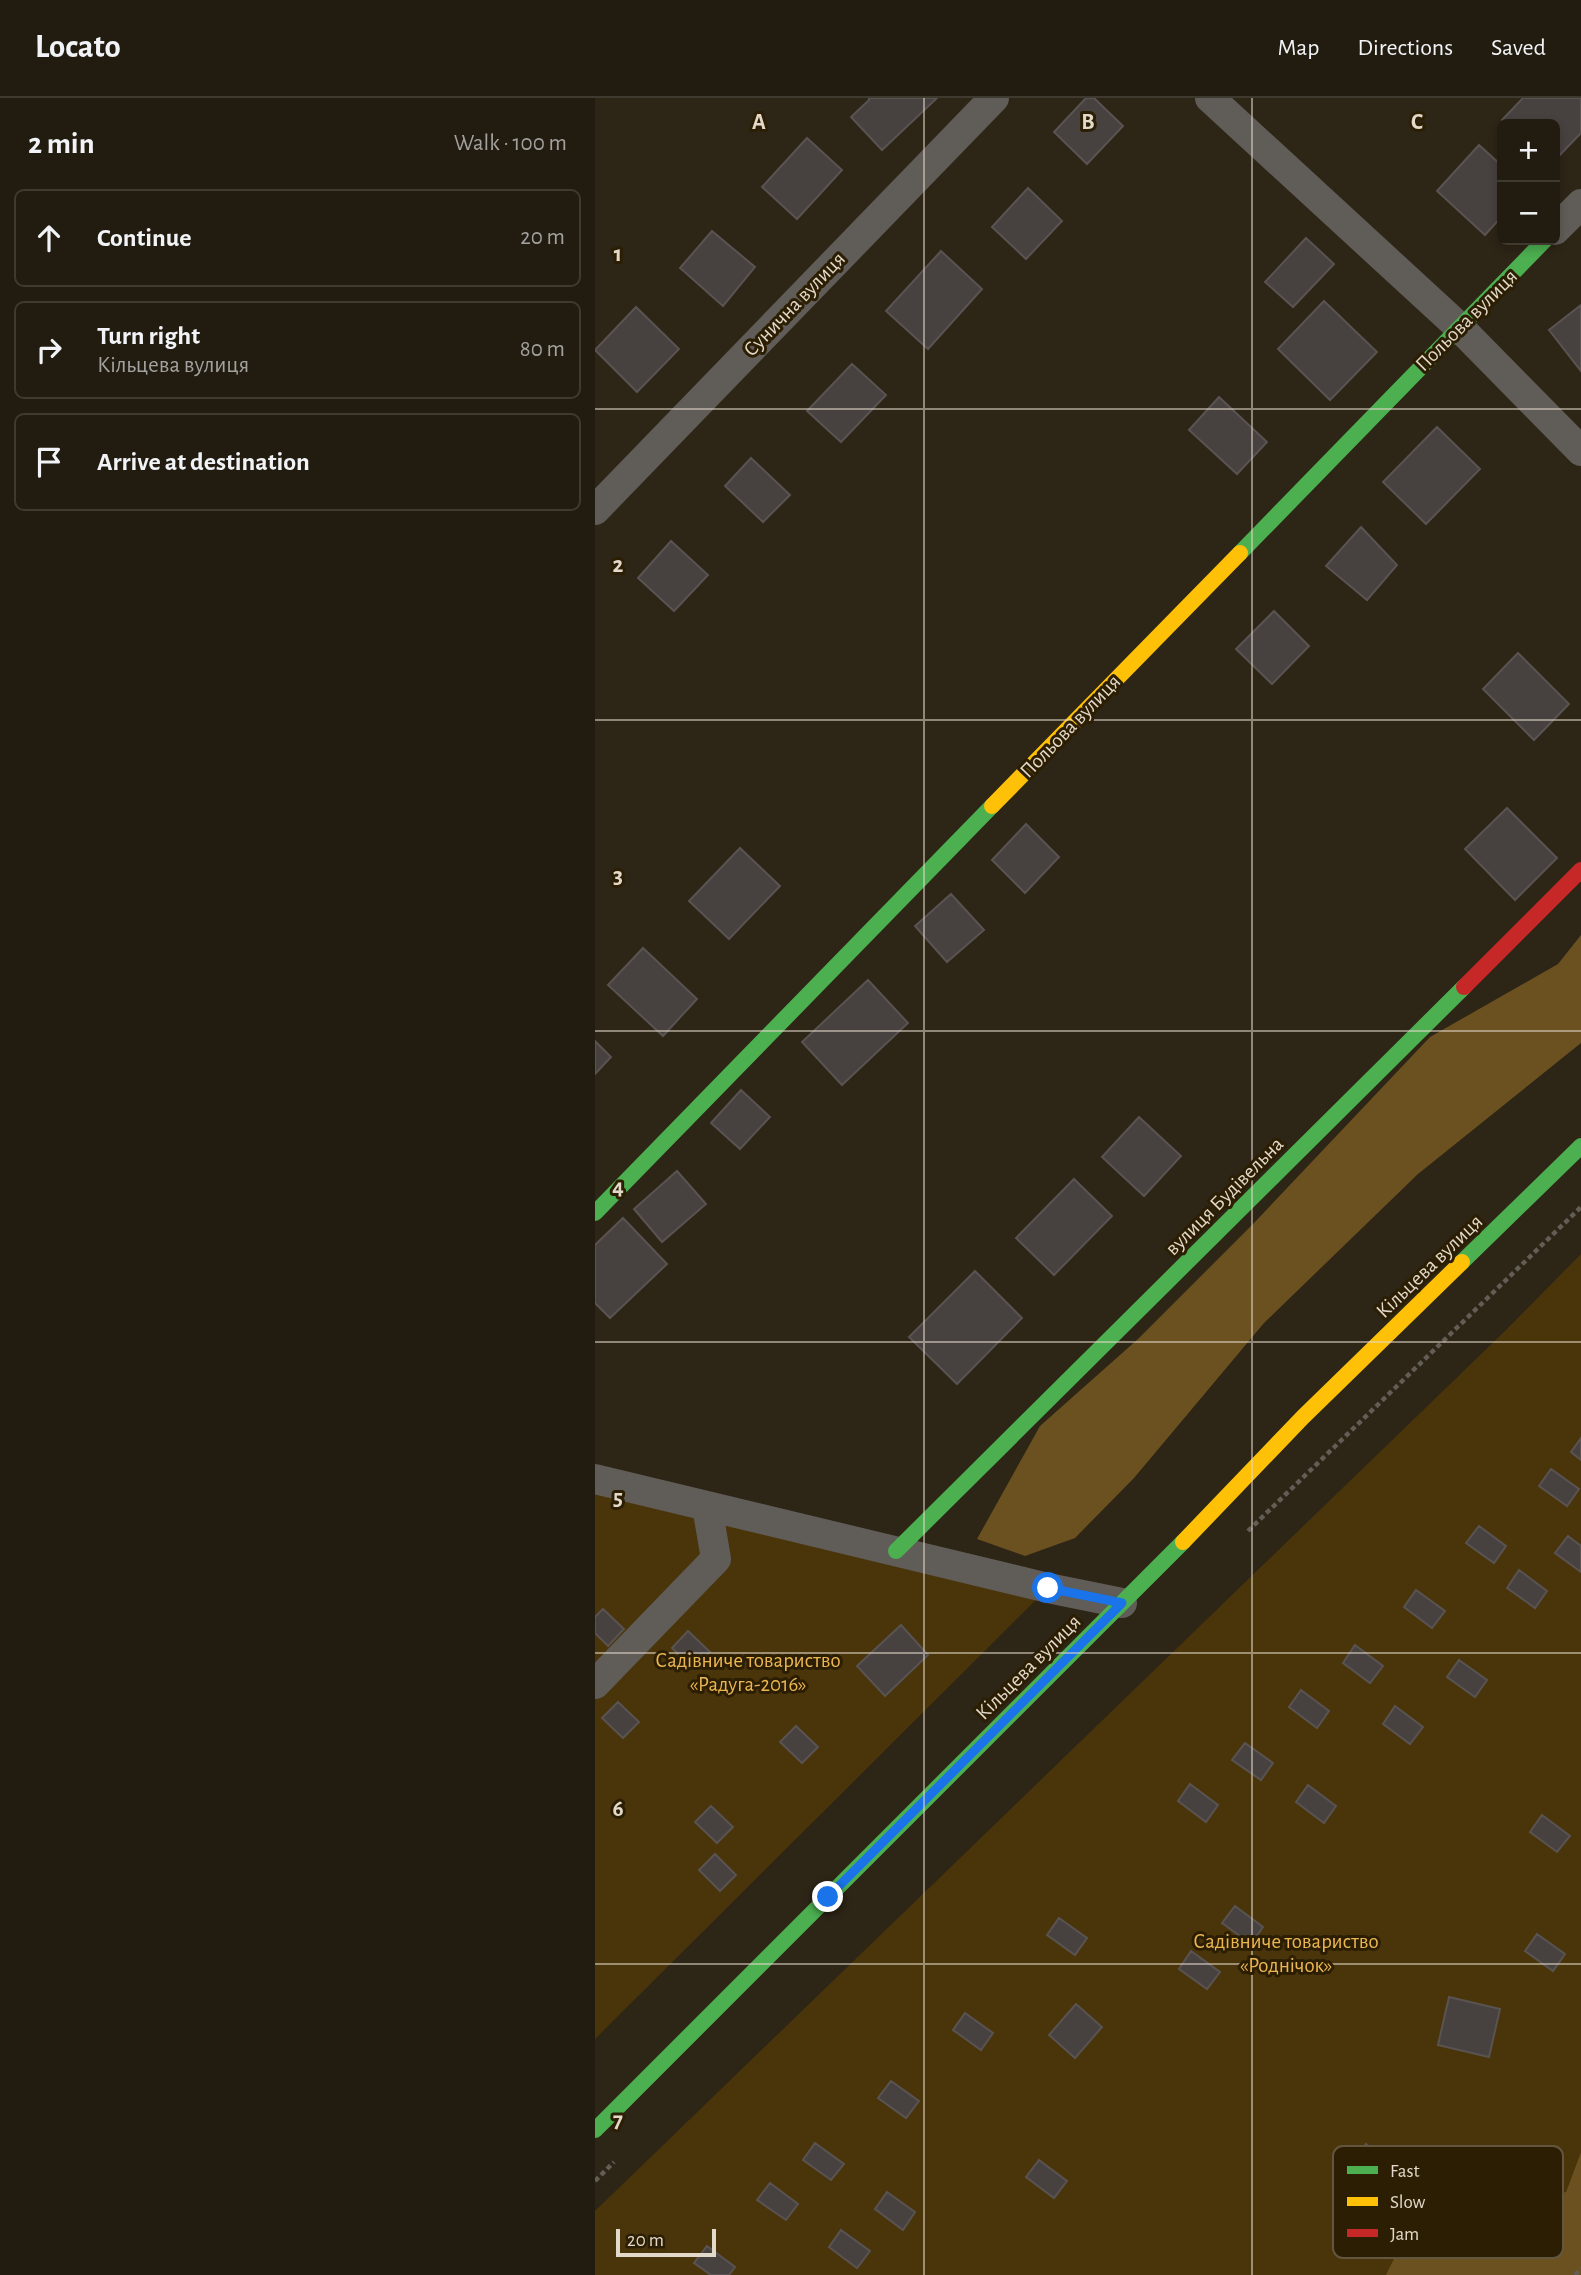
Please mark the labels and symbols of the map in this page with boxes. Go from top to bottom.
text: A [752,111,766,134]
text: B [1081,111,1095,134]
text: C [1411,111,1423,134]
text: 1 [614,243,622,266]
street label: Сунична вулиця [739,248,849,361]
street label: Польова вулиця [1411,265,1521,375]
text: 2 [613,554,624,577]
street label: Польова вулиця [1016,671,1125,782]
text: 3 [613,865,623,888]
street label: вулиця Будівельна [1161,1133,1288,1259]
text: 4 [612,1176,624,1199]
street label: Кільцева вулиця [1372,1211,1487,1322]
text: 5 [613,1487,623,1510]
route start [1032,1572,1063,1603]
street label: Кільцева вулиця [972,1611,1085,1724]
park label: Садівниче товариство «Радуга-2016» [655,1650,841,1695]
text: 6 [612,1798,624,1821]
route end [812,1881,843,1912]
park label: Садівниче товариство «Роднічок» [1193,1931,1379,1976]
text: 7 [613,2109,623,2132]
legend [1333,2146,1563,2258]
text: Fast [1390,2162,1420,2181]
text: Slow [1390,2193,1426,2212]
text: Jam [1390,2225,1419,2244]
scale bar [616,2226,716,2258]

